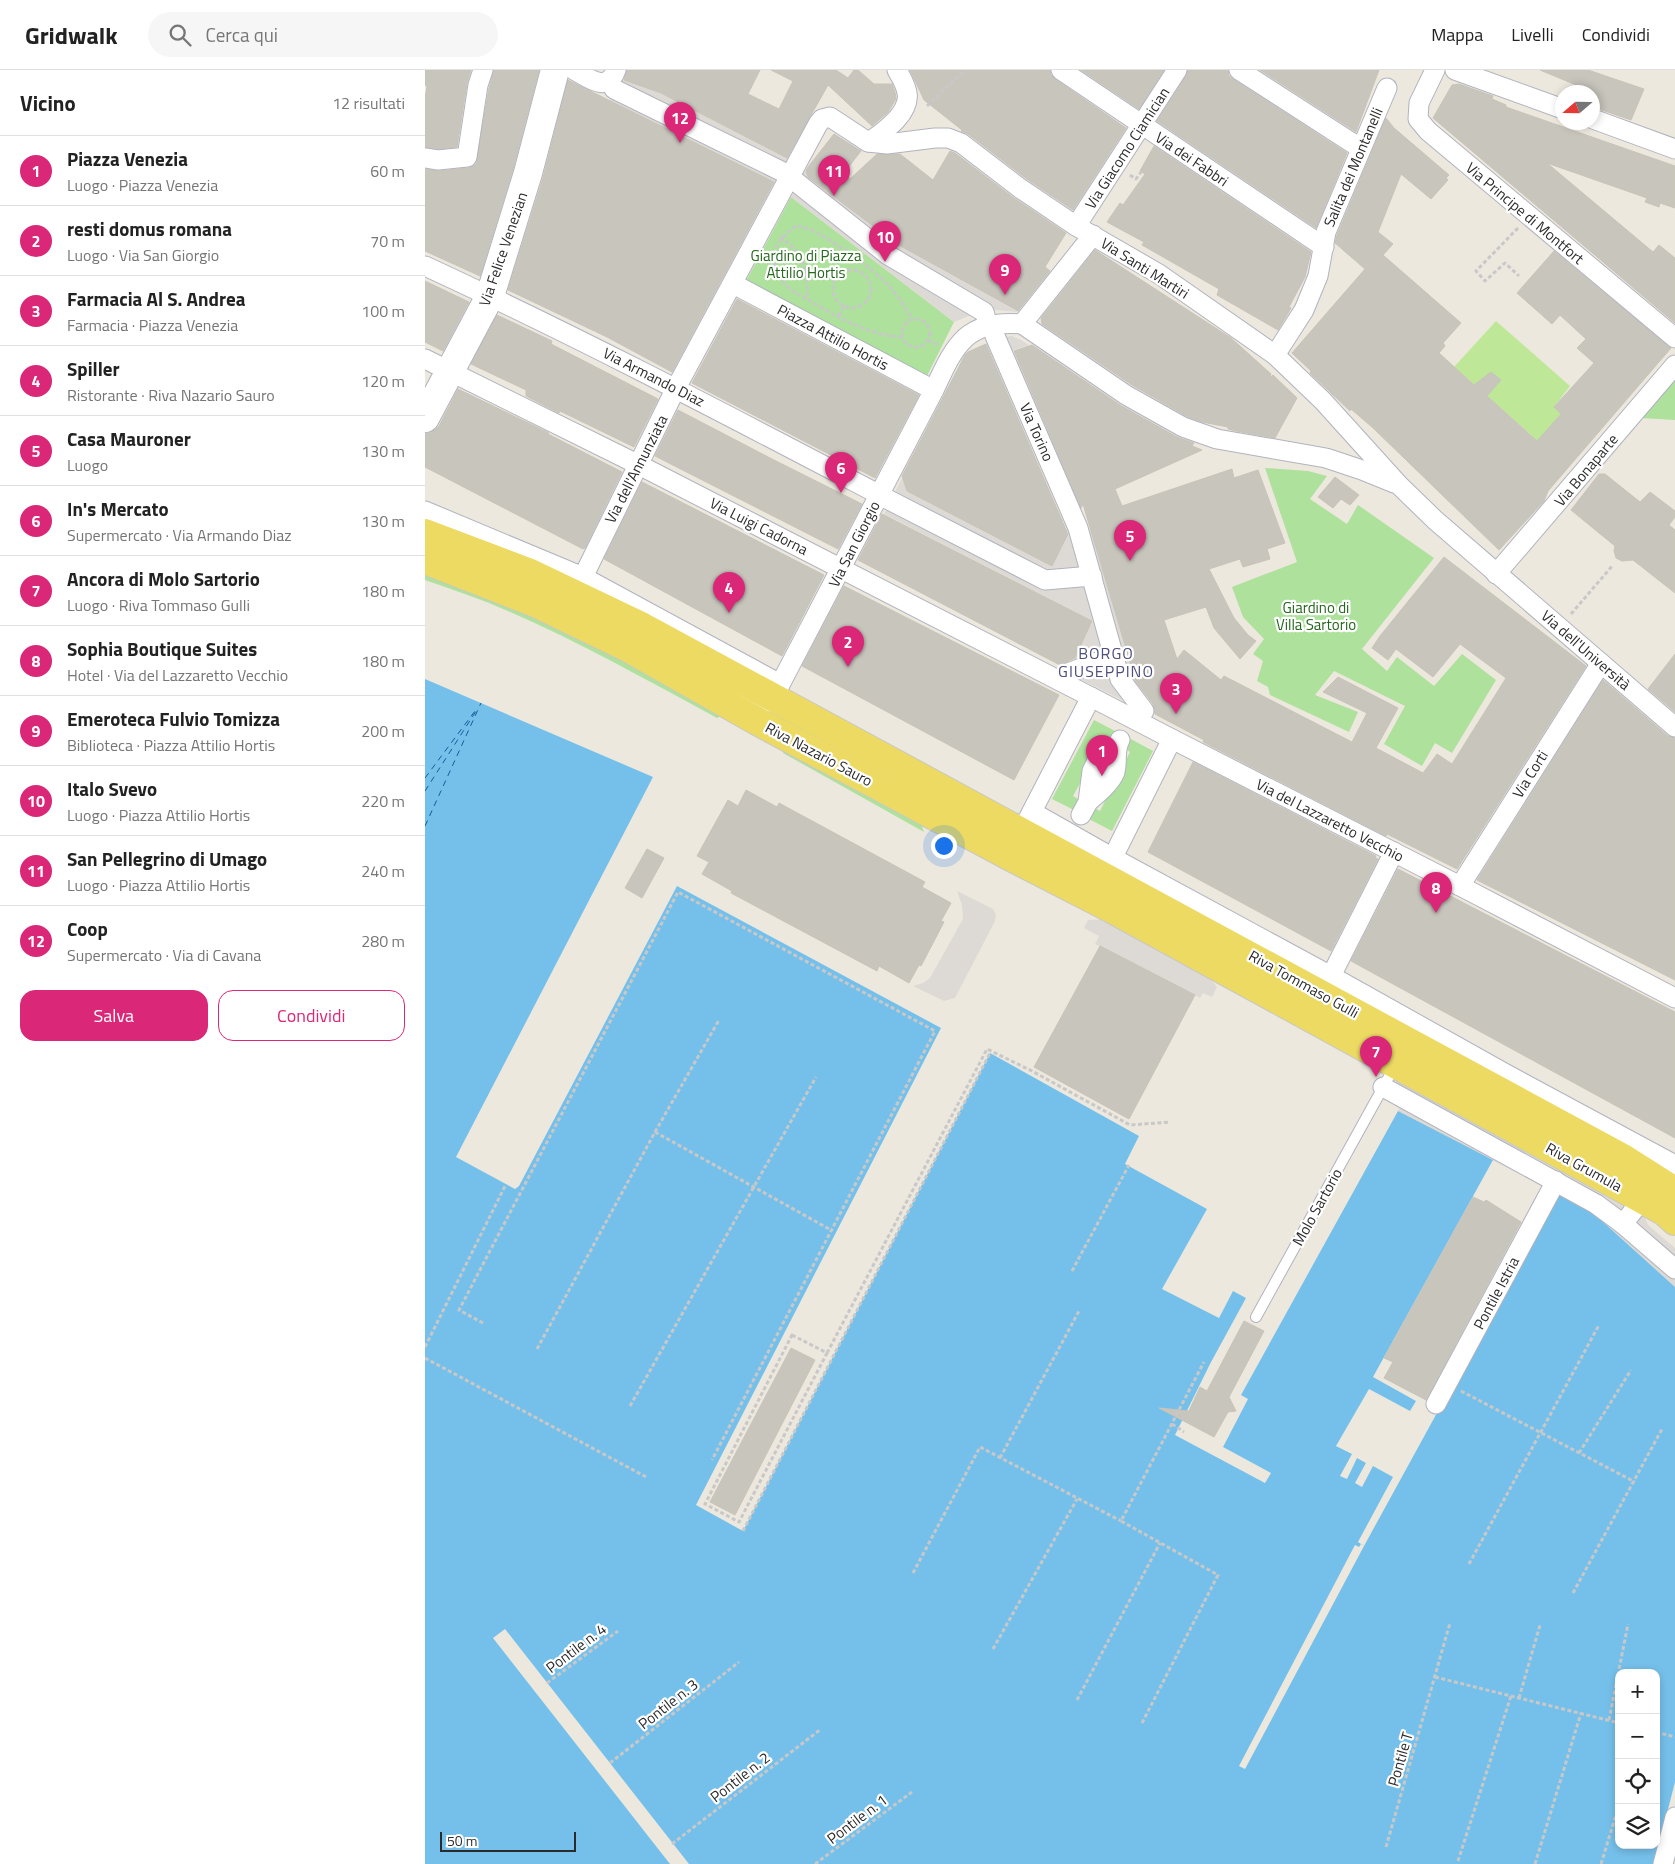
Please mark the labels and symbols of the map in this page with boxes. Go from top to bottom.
street label: Via Giacomo Ciamician [1079,83,1175,213]
north arrow [1555,85,1600,130]
pin: 12 [664,102,696,143]
street label: Salita dei Montanelli [1317,104,1389,230]
street label: Via dei Fabbri [1151,126,1233,192]
pin: 11 [818,155,850,196]
street label: Via Principe di Montfort [1461,157,1590,270]
street label: Via Felice Venezian [473,189,533,309]
pin: 10 [869,221,901,262]
street label: Via Santi Martiri [1096,232,1194,304]
park label: Giardino di Piazza Attilio Hortis [751,244,862,284]
pin: 9 [989,254,1021,295]
street label: Piazza Attilio Hortis [773,298,893,376]
street label: Via Armando Diaz [599,341,709,413]
street label: Via Torino [1014,399,1060,465]
street label: Via dell'Annunziata [599,410,674,527]
street label: Via Bonaparte [1549,429,1623,511]
pin: 6 [825,452,857,493]
street label: Via Luigi Cadorna [706,491,813,561]
street label: Via San Giorgio [822,497,886,591]
pin: 5 [1114,520,1146,561]
pin: 4 [713,572,745,613]
park label: Giardino di Villa Sartorio [1276,596,1356,636]
street label: Via dell'Università [1536,604,1636,696]
pin: 2 [832,626,864,667]
district label: BORGO GIUSEPPINO [1058,641,1154,683]
pin: 3 [1160,673,1192,714]
street label: Riva Nazario Sauro [761,716,877,792]
pin: 1 [1086,735,1118,776]
street label: Via Corti [1506,746,1554,802]
street label: Via del Lazzaretto Vecchio [1252,773,1408,867]
your location [931,833,957,859]
pin: 8 [1420,872,1452,913]
street label: Riva Tommaso Gulli [1245,944,1363,1024]
pin: 7 [1360,1036,1392,1077]
street label: Riva Grumula [1542,1137,1627,1198]
street label: Molo Sartorio [1286,1164,1348,1250]
street label: Pontile Istria [1467,1252,1525,1334]
street label: Pontile n. 4 [541,1618,611,1678]
street label: Pontile n. 3 [633,1673,703,1735]
street label: Pontile T [1381,1729,1419,1789]
street label: Pontile n. 2 [705,1746,775,1808]
street label: Pontile n. 1 [822,1789,892,1849]
scale bar [440,1829,576,1852]

